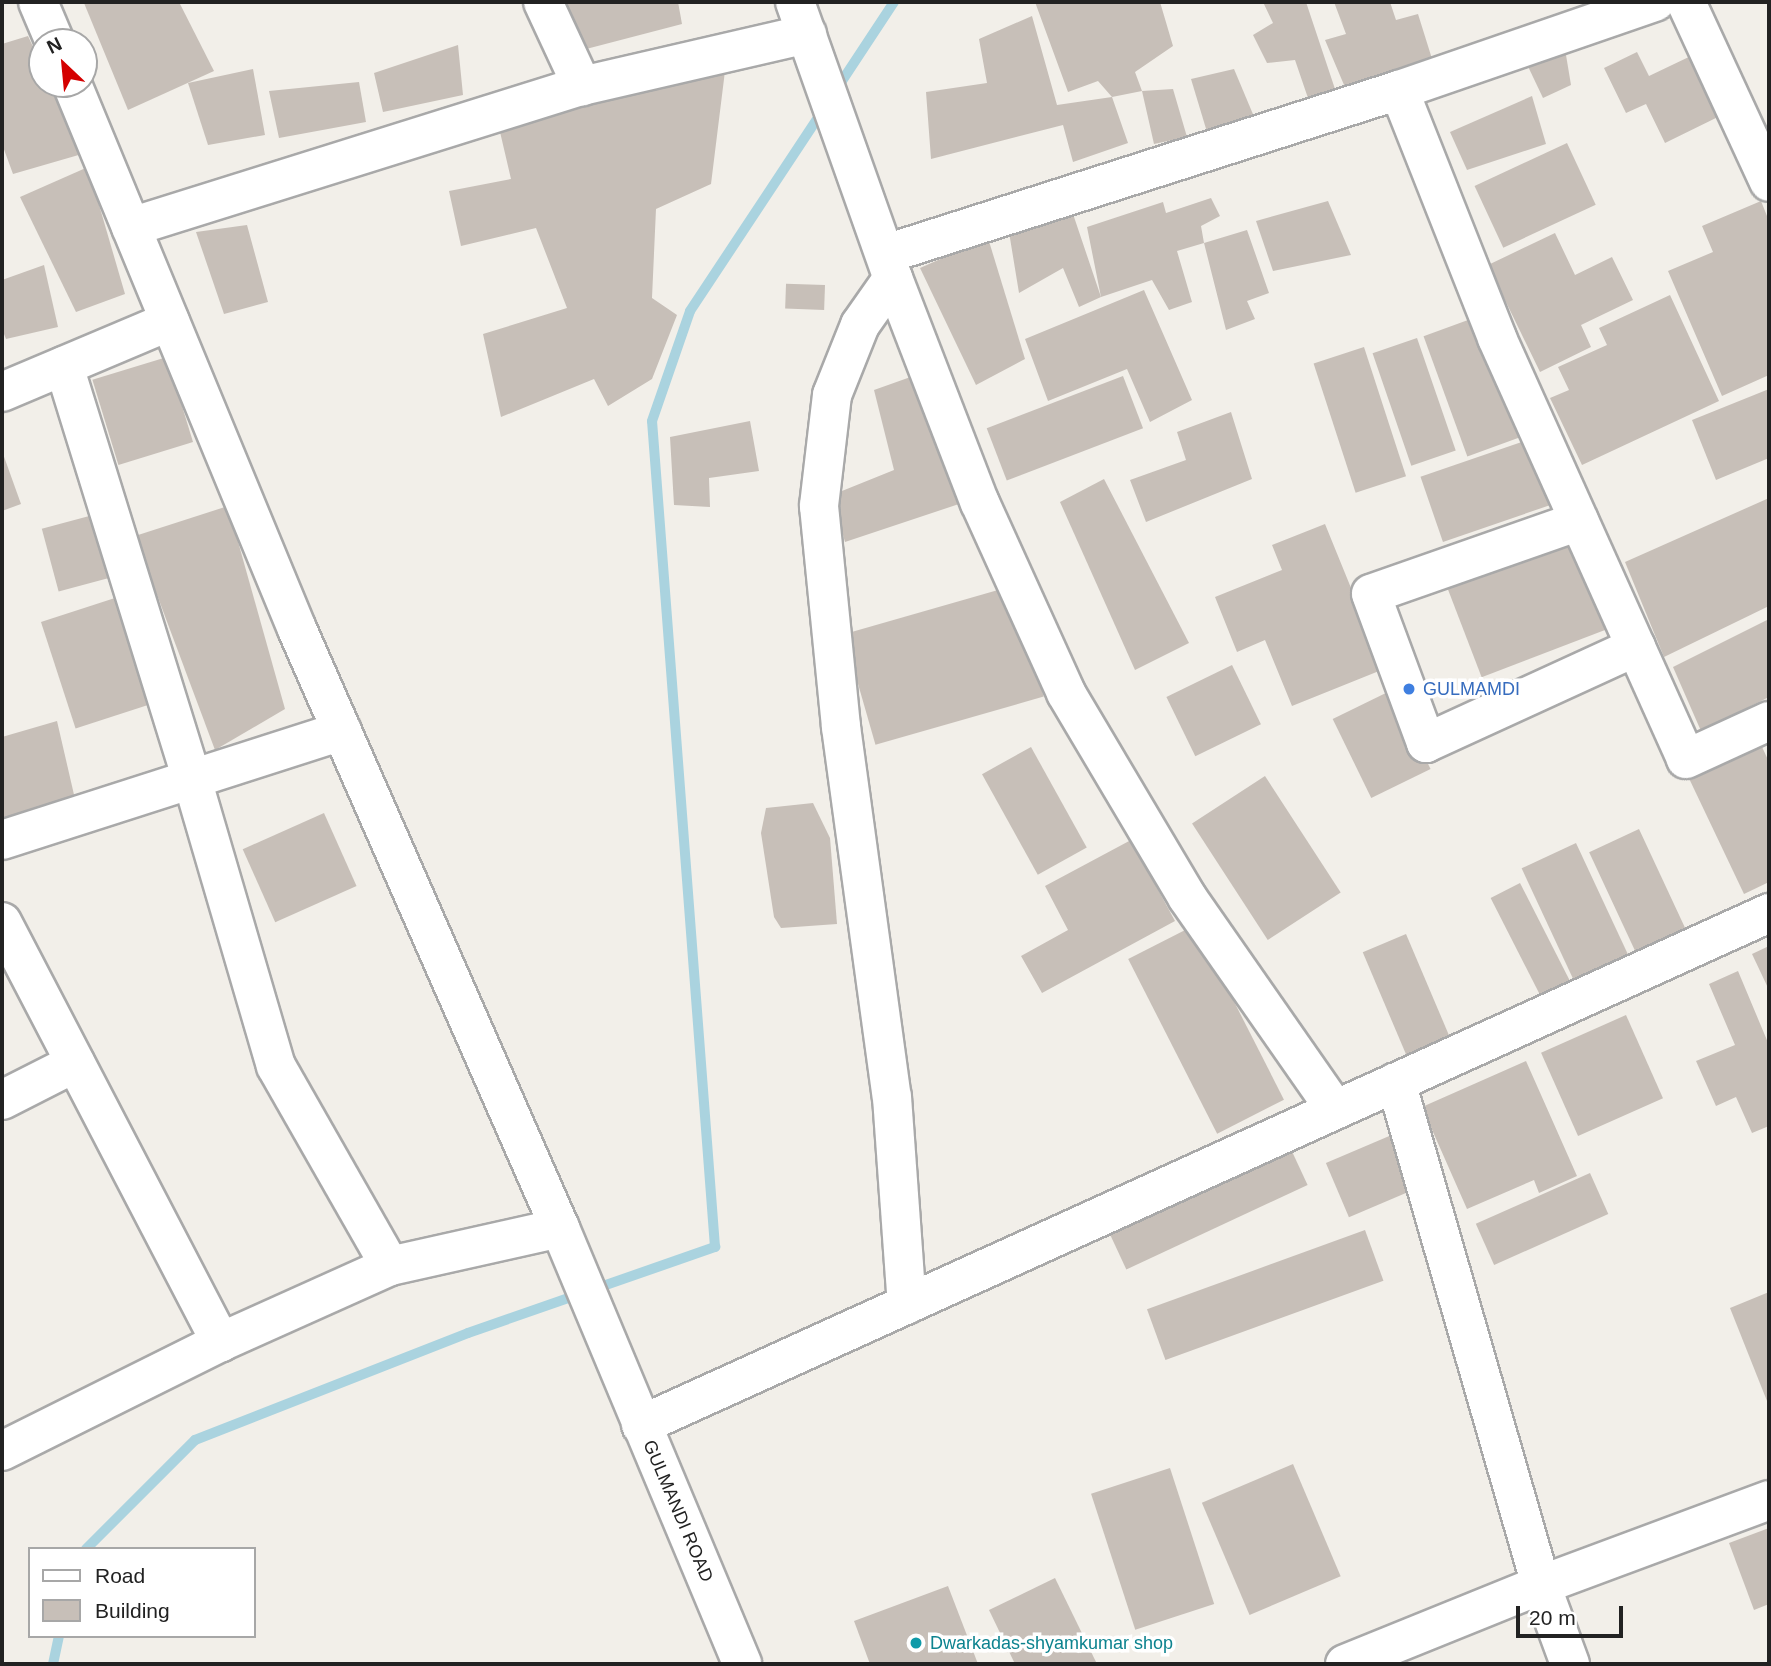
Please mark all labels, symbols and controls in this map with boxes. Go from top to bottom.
north arrow [28,28,98,98]
text: N [44,33,65,58]
place label: GULMAMDI [1423,678,1520,700]
marker: GULMAMDI [1401,681,1417,697]
street label: GULMANDI ROAD [638,1437,718,1585]
legend [28,1547,256,1638]
text: Road [95,1564,145,1587]
scale bar [1519,1592,1626,1636]
text: Building [95,1599,170,1622]
text: 20 m [1529,1606,1576,1629]
place label: Dwarkadas-shyamkumar shop [930,1632,1173,1654]
marker: Dwarkadas-shyamkumar shop [908,1635,924,1651]

